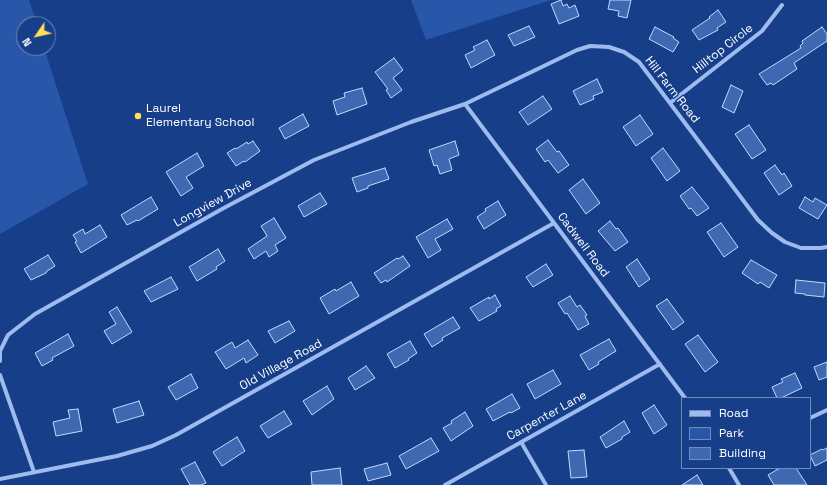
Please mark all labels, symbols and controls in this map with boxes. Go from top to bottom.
north arrow [16,16,56,56]
street label: Hilltop Circle [690,21,756,77]
text: N [19,35,35,49]
street label: Hill Farm Road [642,54,702,126]
place label: Laurel Elementary School [146,102,254,130]
marker: Laurel Elementary School [133,111,143,121]
street label: Longview Drive [172,176,254,230]
street label: Cadwell Road [554,210,612,280]
street label: Old Village Road [237,336,325,394]
street label: Carpenter Lane [505,388,589,444]
legend [681,397,811,469]
text: Road [719,405,748,421]
text: Park [719,425,744,441]
text: Building [719,445,766,461]

